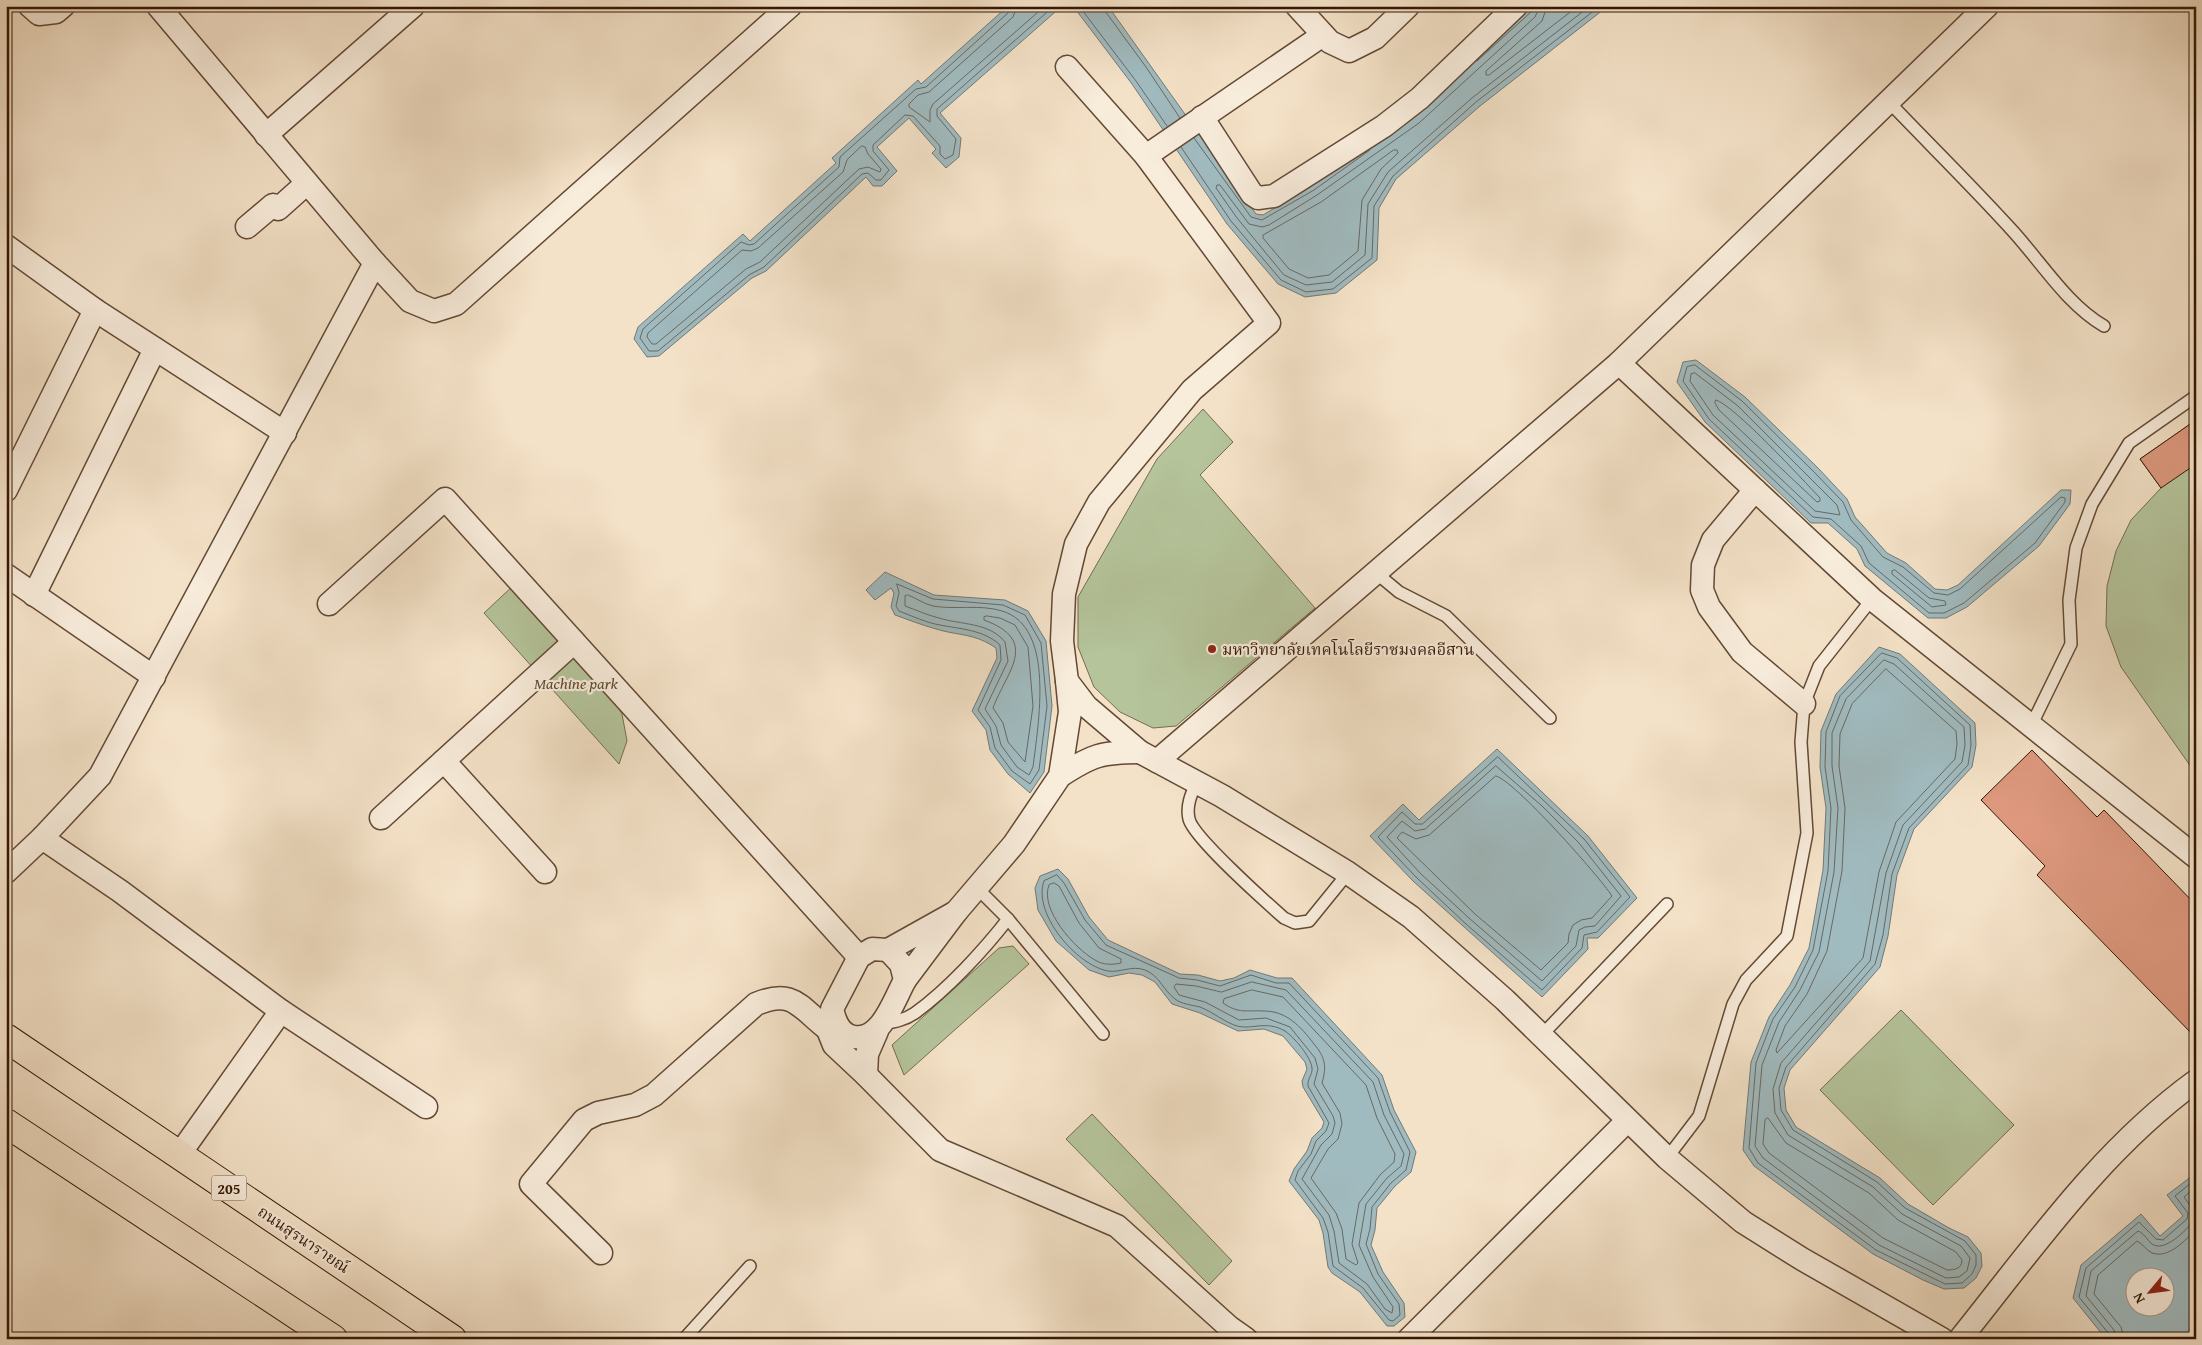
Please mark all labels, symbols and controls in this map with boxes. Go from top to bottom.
place label: มหาวิทยาลัยเทคโนโลยีราชมงคลอีสาน [1222,637,1474,661]
marker: มหาวิทยาลัยเทคโนโลยีราชมงคลอีสาน [1206,643,1218,655]
park label: Machine park [534,671,619,695]
road number: 205 [212,1176,246,1200]
street label: ถนนสุรนารายณ์ [253,1199,355,1279]
north arrow [2124,1268,2174,1318]
text: N [2127,1289,2150,1307]

